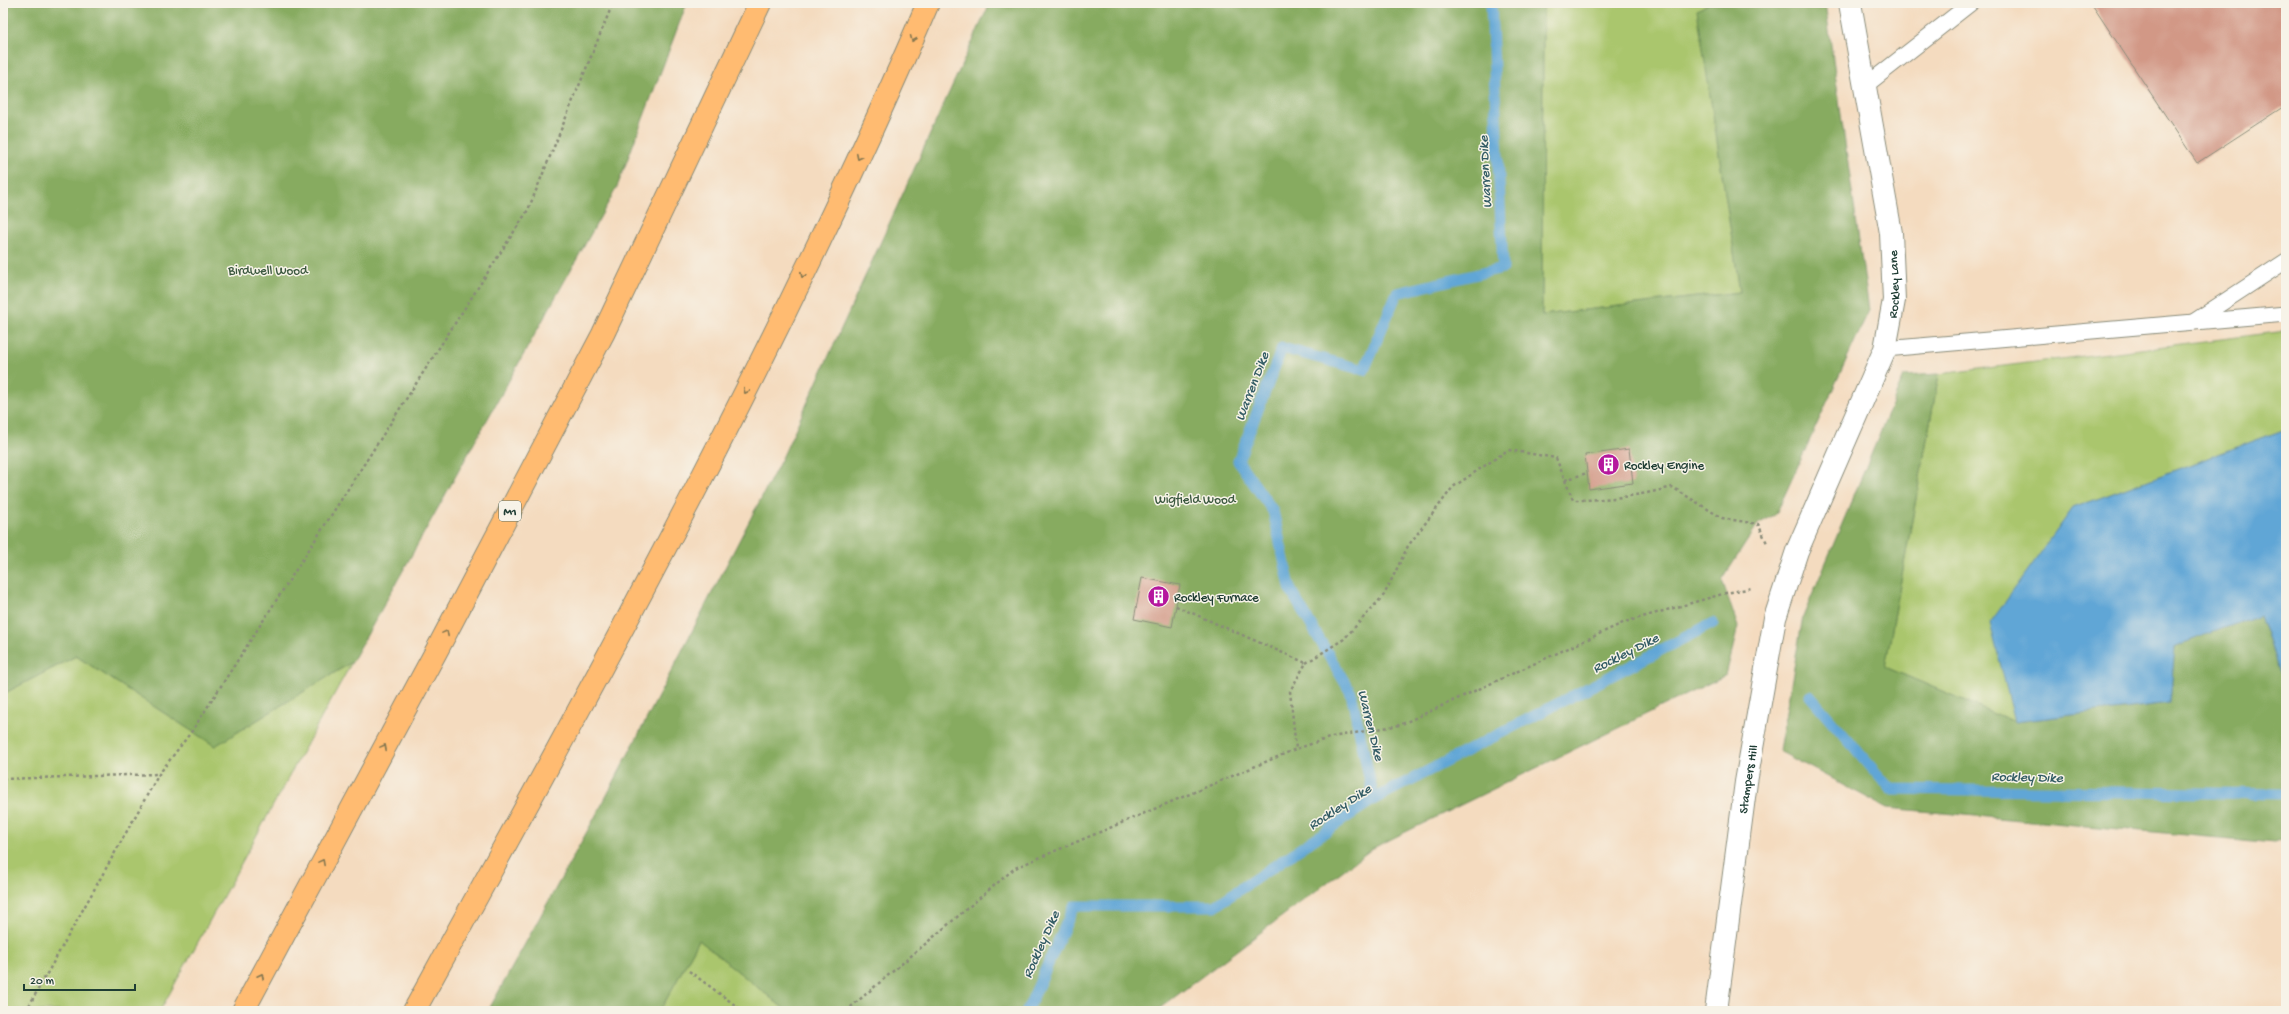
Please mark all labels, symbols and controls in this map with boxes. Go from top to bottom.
one-way arrow [910,34,918,42]
water label: Warren Dike [1476,134,1497,208]
one-way arrow [856,153,864,161]
street label: Rockley Lane [1886,250,1904,320]
park label: Birdwell Wood [227,264,309,279]
one-way arrow [800,270,808,278]
water label: Warren Dike [1232,349,1275,424]
one-way arrow [743,387,751,394]
building icon: Rockley Engine [1596,451,1622,477]
place label: Rockley Engine [1624,459,1704,474]
park label: Wigfield Wood [1155,493,1237,508]
road number: M1 [499,501,521,521]
building icon: Rockley Furnace [1145,583,1171,609]
place label: Rockley Furnace [1174,591,1259,606]
one-way arrow [441,630,449,637]
water label: Rockley Dike [1590,630,1663,678]
water label: Warren Dike [1353,688,1387,764]
one-way arrow [380,744,387,752]
street label: Stampers Hill [1737,744,1762,815]
water label: Rockley Dike [1991,769,2064,788]
water label: Rockley Dike [1306,781,1376,835]
one-way arrow [318,859,325,866]
water label: Rockley Dike [1020,908,1065,981]
scale bar [24,966,135,992]
one-way arrow [256,973,264,981]
text: 20 m [30,975,55,989]

